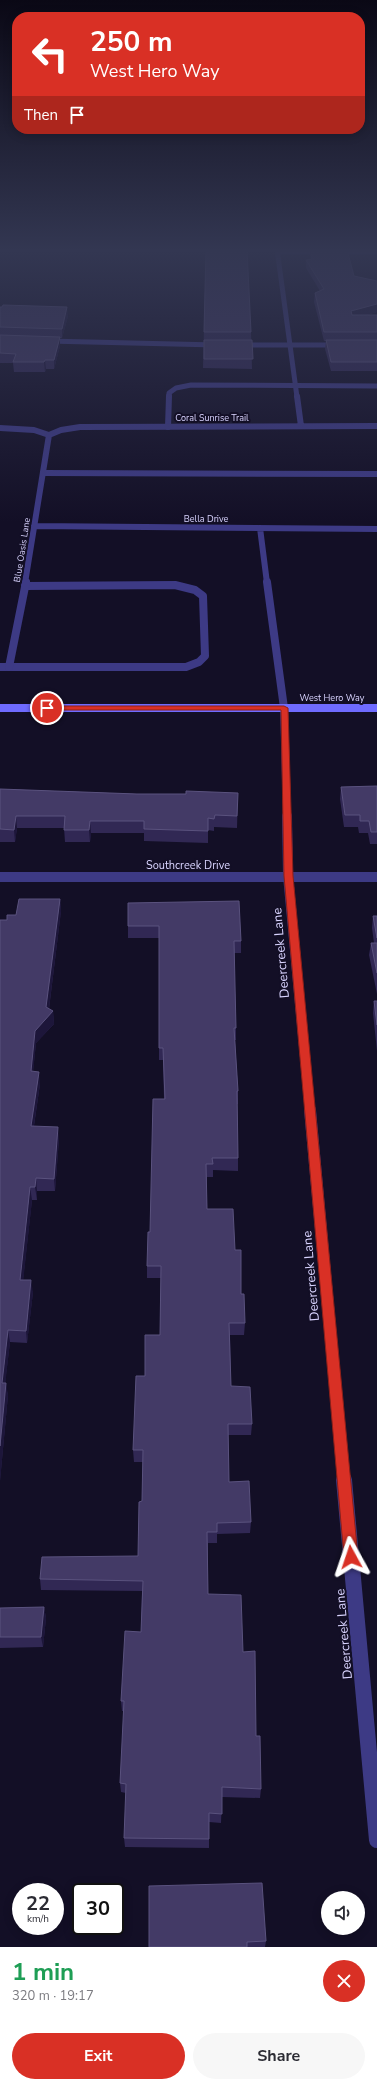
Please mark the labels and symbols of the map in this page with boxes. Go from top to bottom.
street label: Coral Sunrise Trail [175,412,249,424]
street label: Bella Drive [184,513,229,525]
street label: Blue Oasis Lane [11,517,33,583]
pin [30,691,64,725]
street label: West Hero Way [300,692,365,704]
street label: Southcreek Drive [146,858,230,873]
street label: Deercreek Lane [268,907,294,999]
street label: Deercreek Lane [298,1230,324,1322]
position arrow [330,1536,372,1578]
street label: Deercreek Lane [331,1588,357,1680]
speed limit sign: 30 [72,1883,124,1935]

